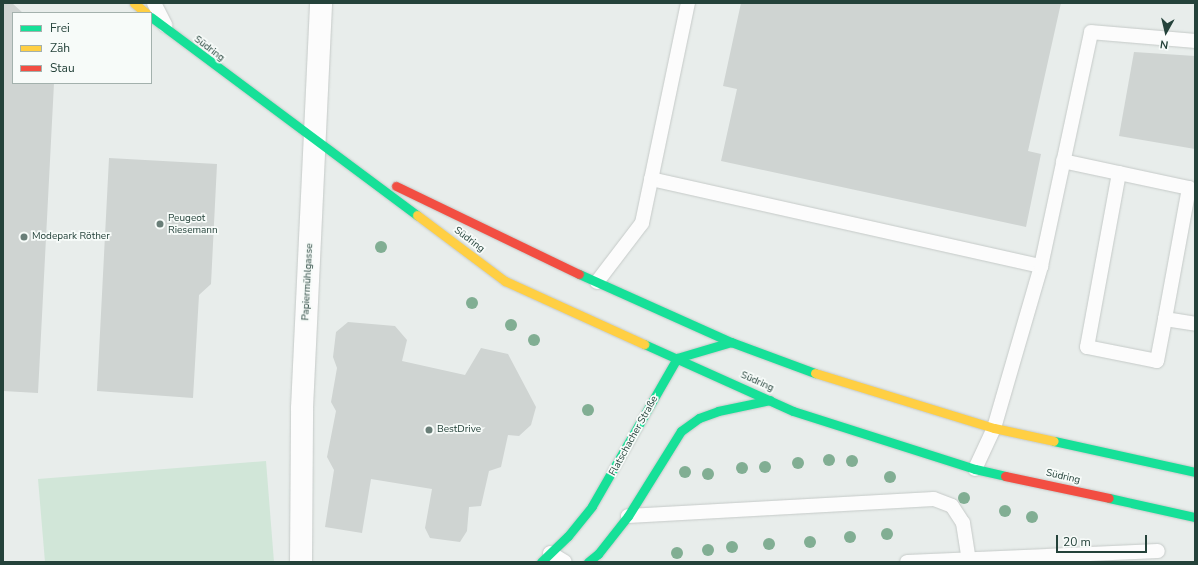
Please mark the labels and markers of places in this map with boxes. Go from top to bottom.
place label: Peugeot Riesemann [168,212,218,236]
marker: Peugeot Riesemann [155,219,165,229]
place label: Modepark Röther [32,231,110,243]
marker: Modepark Röther [19,232,29,242]
place label: BestDrive [437,424,481,436]
marker: BestDrive [424,425,434,435]

